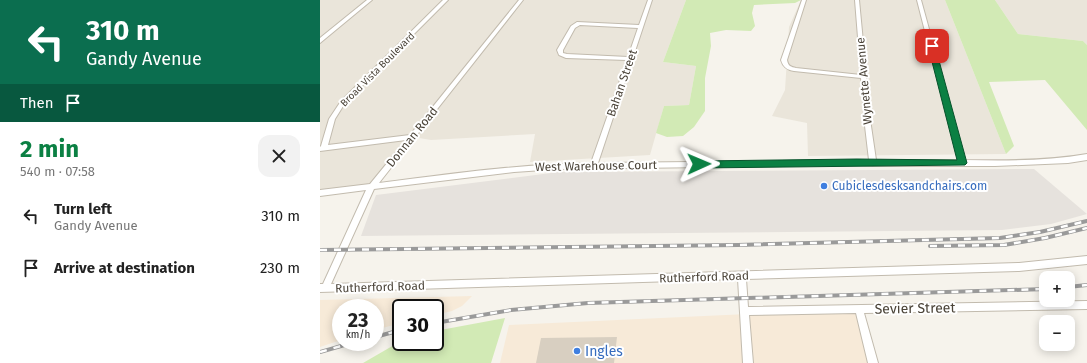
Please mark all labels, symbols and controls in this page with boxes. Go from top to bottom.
text: 310 m [86,14,160,47]
icon: left [20,16,72,68]
pin [915,29,949,63]
street label: Broad Vista Boulevard [338,30,417,109]
icon: arrive [921,35,943,57]
street label: Wynette Avenue [853,37,875,125]
street label: Bahan Street [604,47,640,118]
text: Gandy Avenue [86,48,202,70]
icon: arrive [62,92,84,114]
text: Then [20,94,54,112]
street label: Donnan Road [384,104,440,170]
text: 2 min [20,135,79,163]
button: close [258,135,300,177]
position arrow [678,143,720,185]
street label: West Warehouse Court [535,158,658,174]
text: 540 m · 07:58 [20,164,95,179]
place label: Cubiclesdesksandchairs.com [832,179,987,193]
marker: Cubiclesdesksandchairs.com [819,181,829,191]
text: Turn left [54,200,112,218]
icon: left [20,205,42,227]
text: 310 m [261,207,300,225]
text: Gandy Avenue [54,218,138,233]
icon: arrive [20,257,42,279]
text: Arrive at destination [54,259,195,277]
text: 230 m [260,259,300,277]
street label: Rutherford Road [659,268,749,286]
map controls [1039,271,1075,351]
button: + [1039,271,1075,307]
street label: Rutherford Road [335,278,425,296]
speed limit sign: 30 [392,299,444,351]
street label: Sevier Street [874,299,956,318]
text: 23 [348,308,368,332]
button: − [1039,315,1075,351]
text: km/h [346,329,370,341]
place label: Ingles [585,343,623,360]
marker: Ingles [572,346,582,356]

